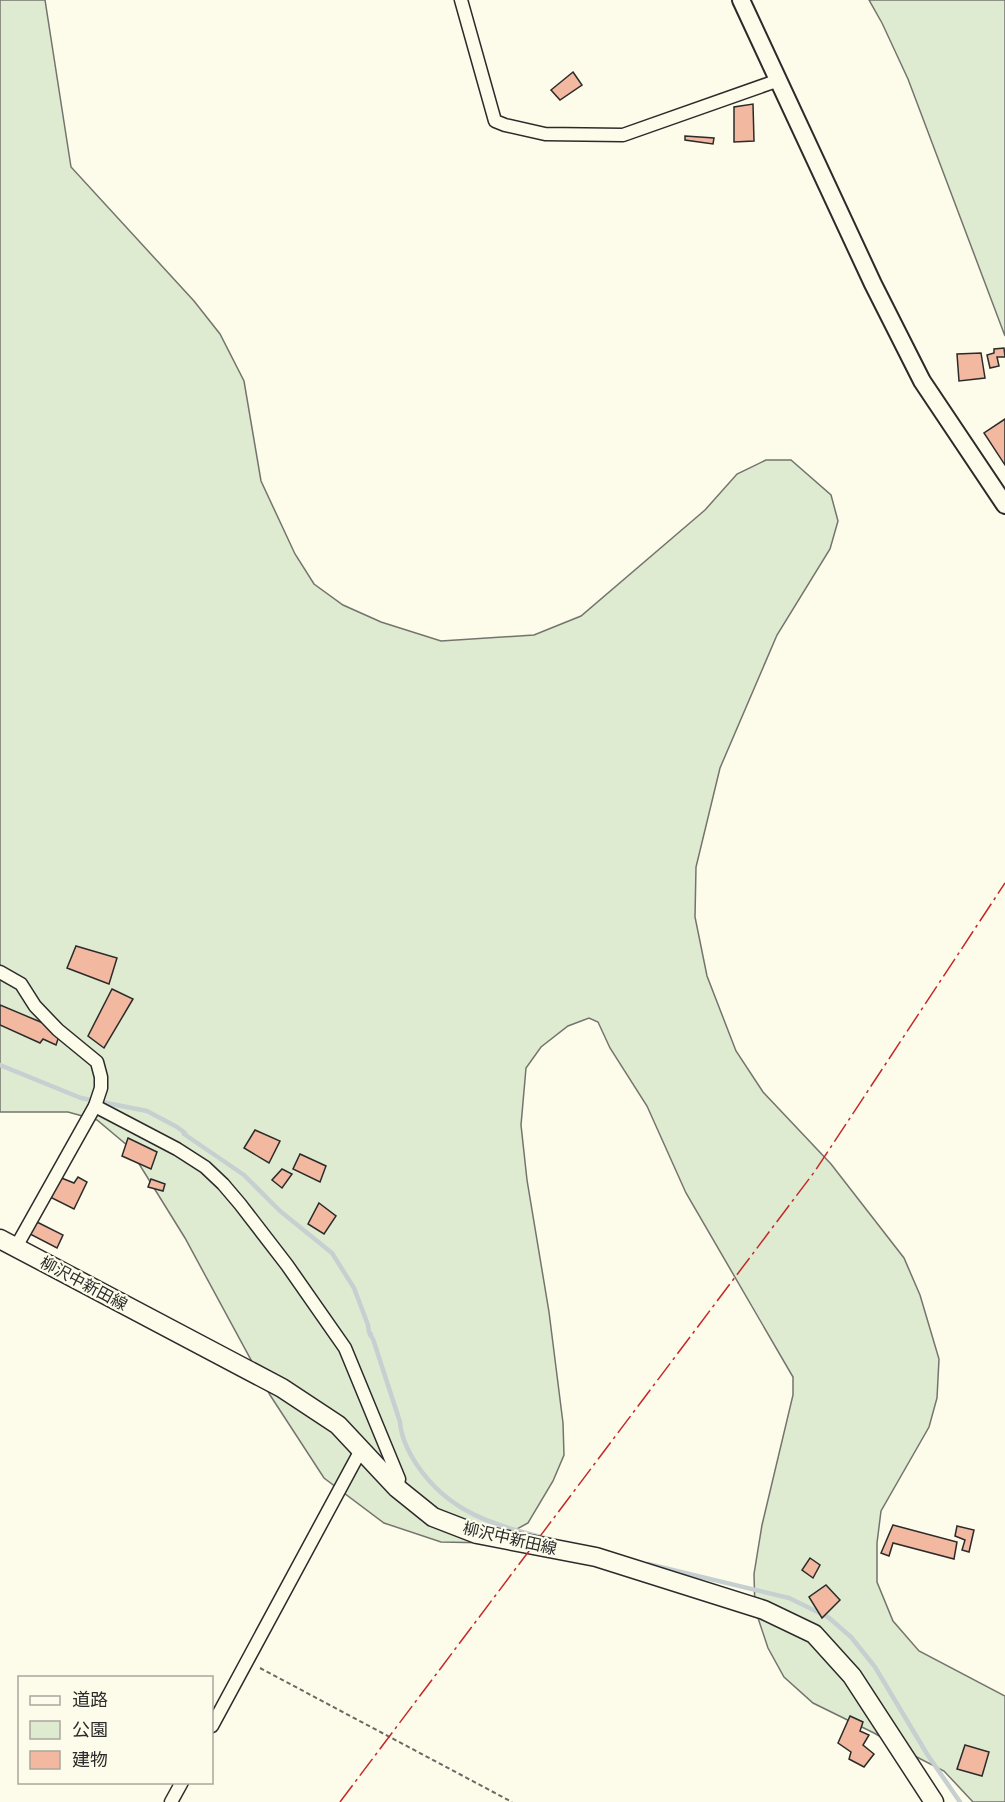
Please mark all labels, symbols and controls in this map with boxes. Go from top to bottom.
street label: 柳沢中新田線 [37,1253,131,1314]
street label: 柳沢中新田線 [461,1518,559,1559]
legend [18,1676,213,1784]
text: 道路 [72,1689,108,1711]
text: 公園 [72,1719,108,1741]
text: 建物 [72,1749,108,1771]

